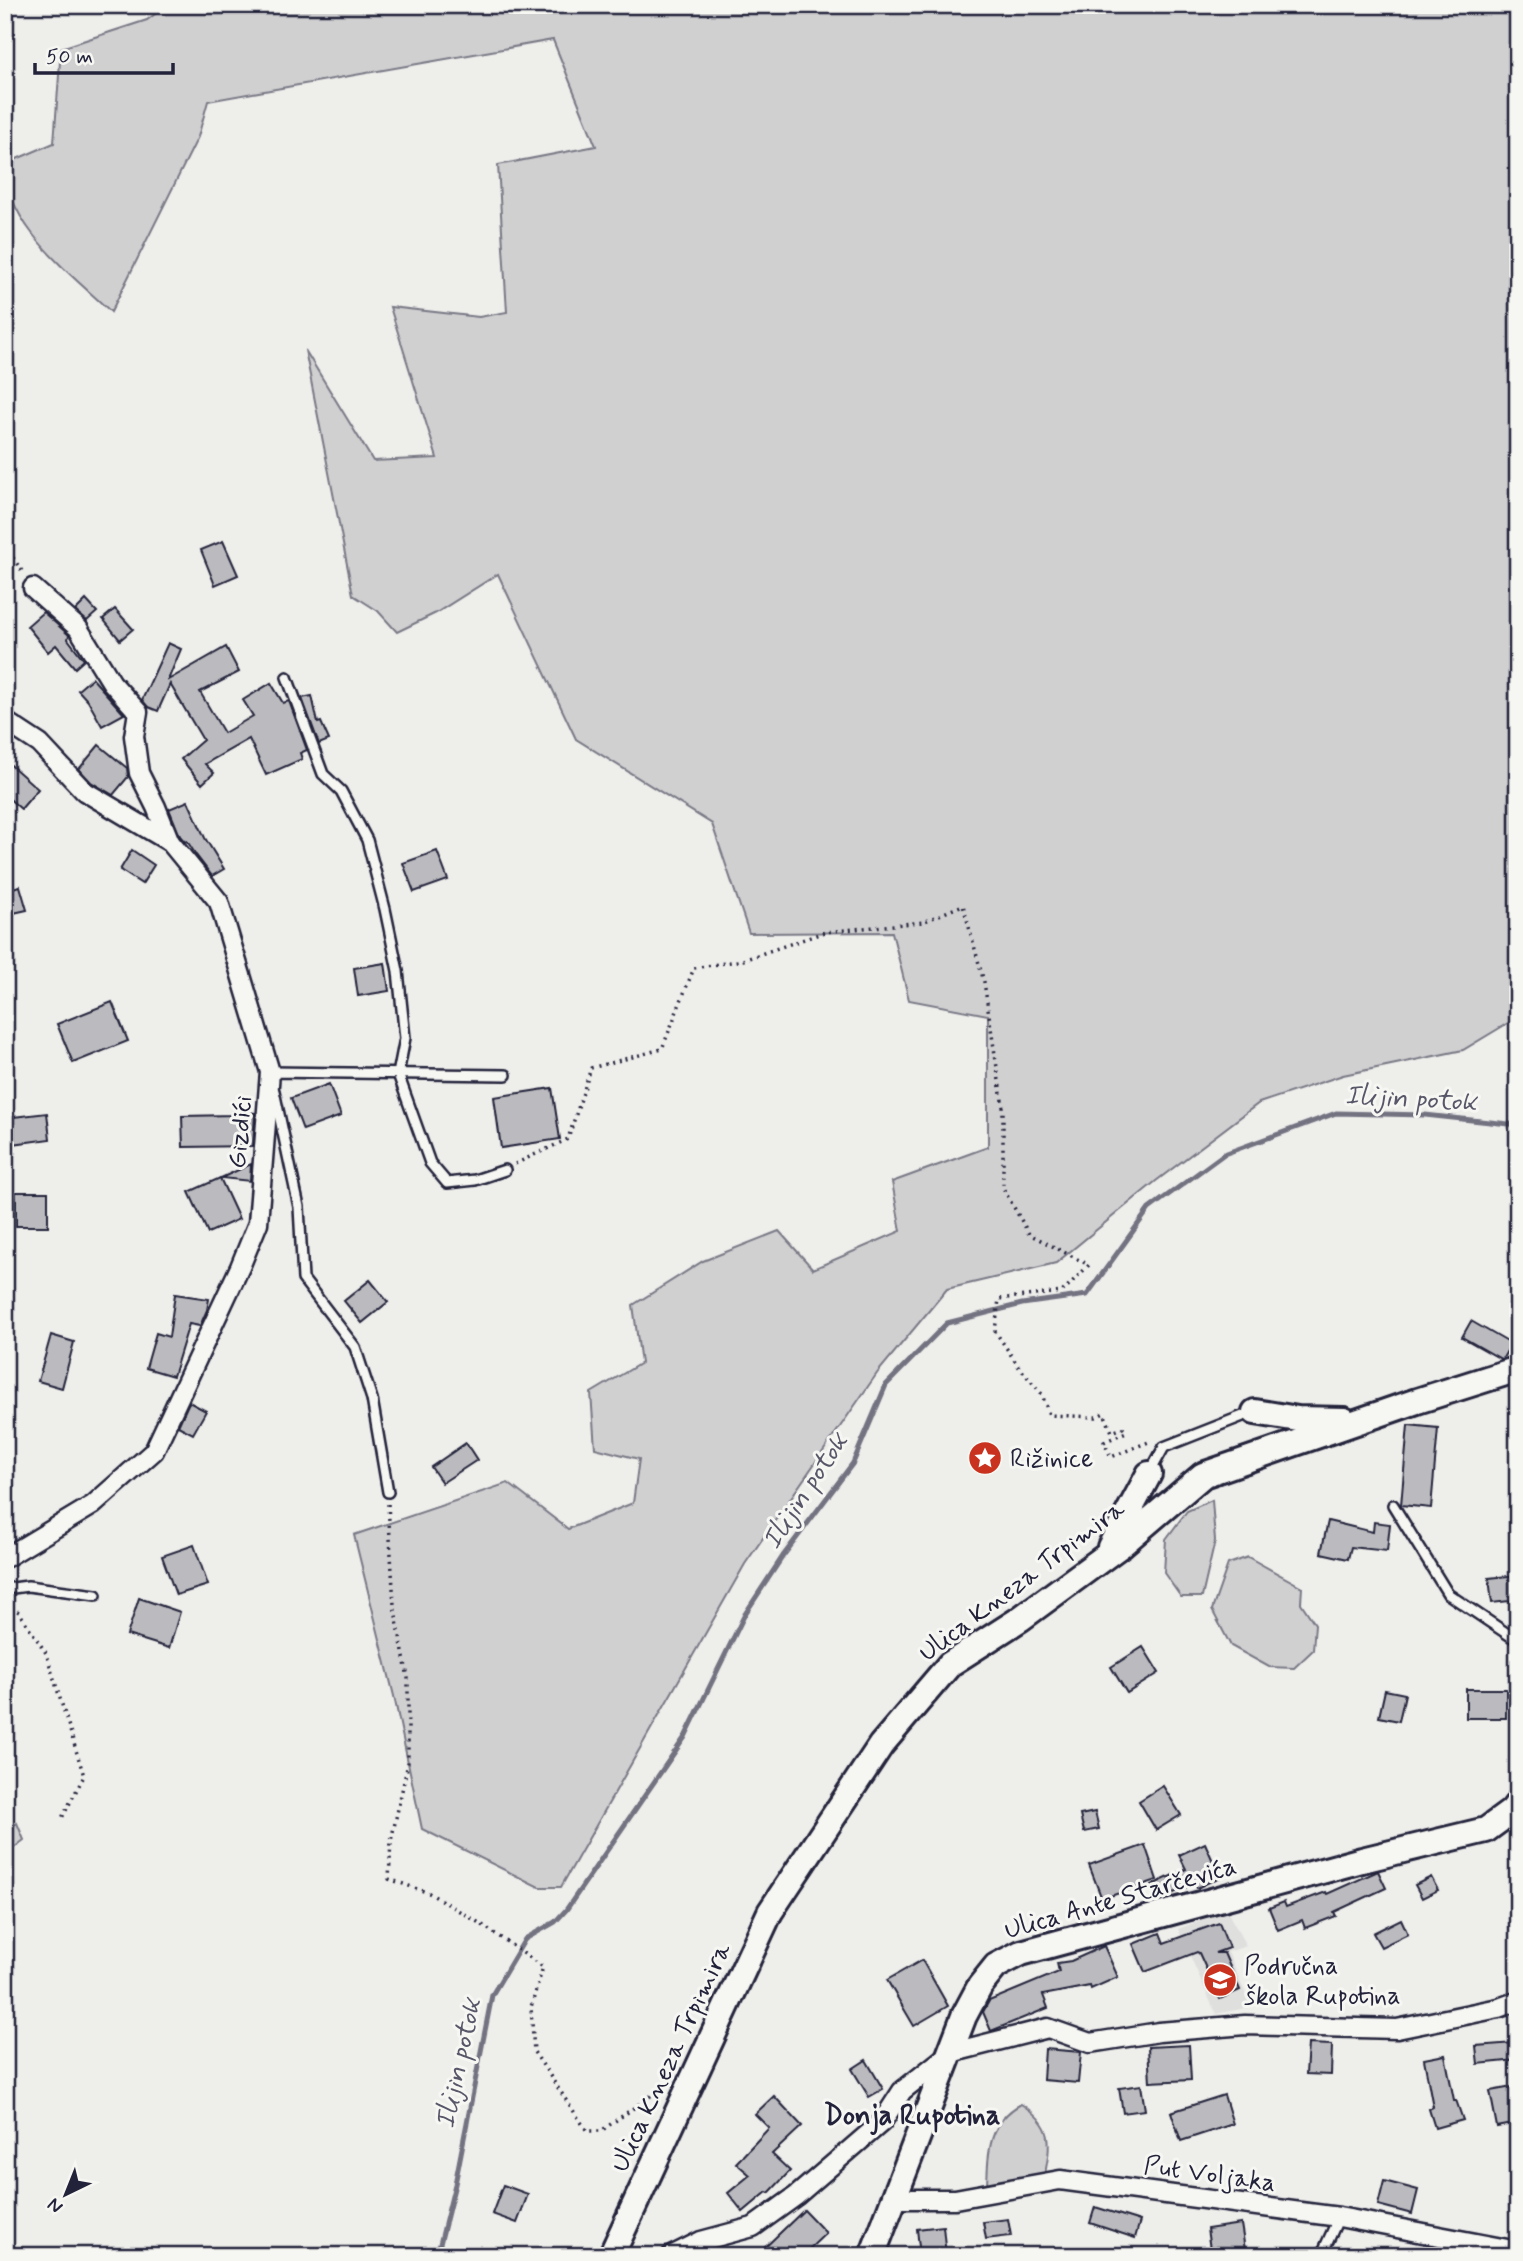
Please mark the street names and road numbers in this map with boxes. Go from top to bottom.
street label: Gizdići [221,1094,261,1170]
street label: Ulica Kneza Trpimira [912,1493,1132,1670]
street label: Ulica Ante Starčevića [1001,1850,1241,1948]
street label: Ulica Kneza Trpimira [604,1937,740,2178]
street label: Put Voljaka [1142,2149,1278,2201]

